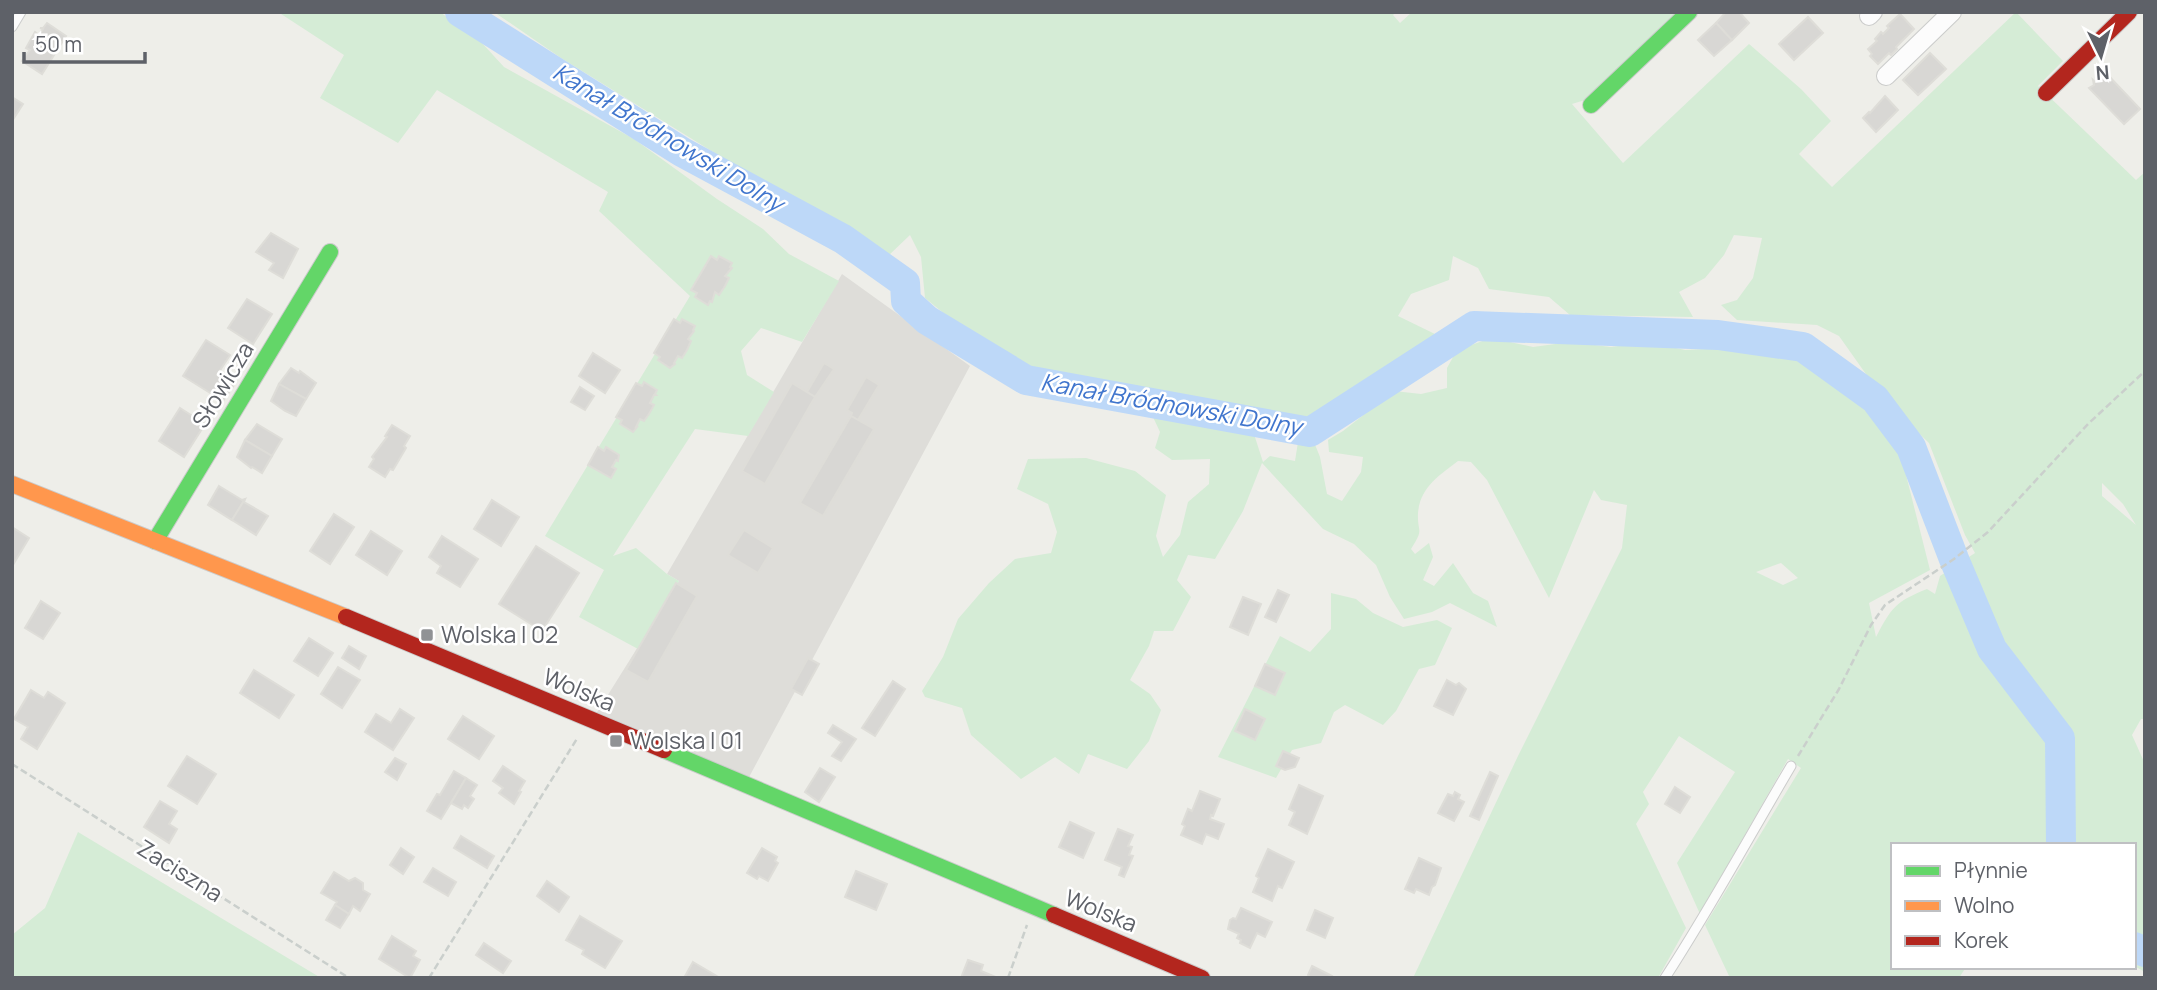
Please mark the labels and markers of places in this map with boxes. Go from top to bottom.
place label: Wolska I 02 [441,618,558,650]
marker: Wolska I 02 [419,627,435,643]
place label: Wolska I 01 [630,724,743,756]
marker: Wolska I 01 [608,733,624,749]

